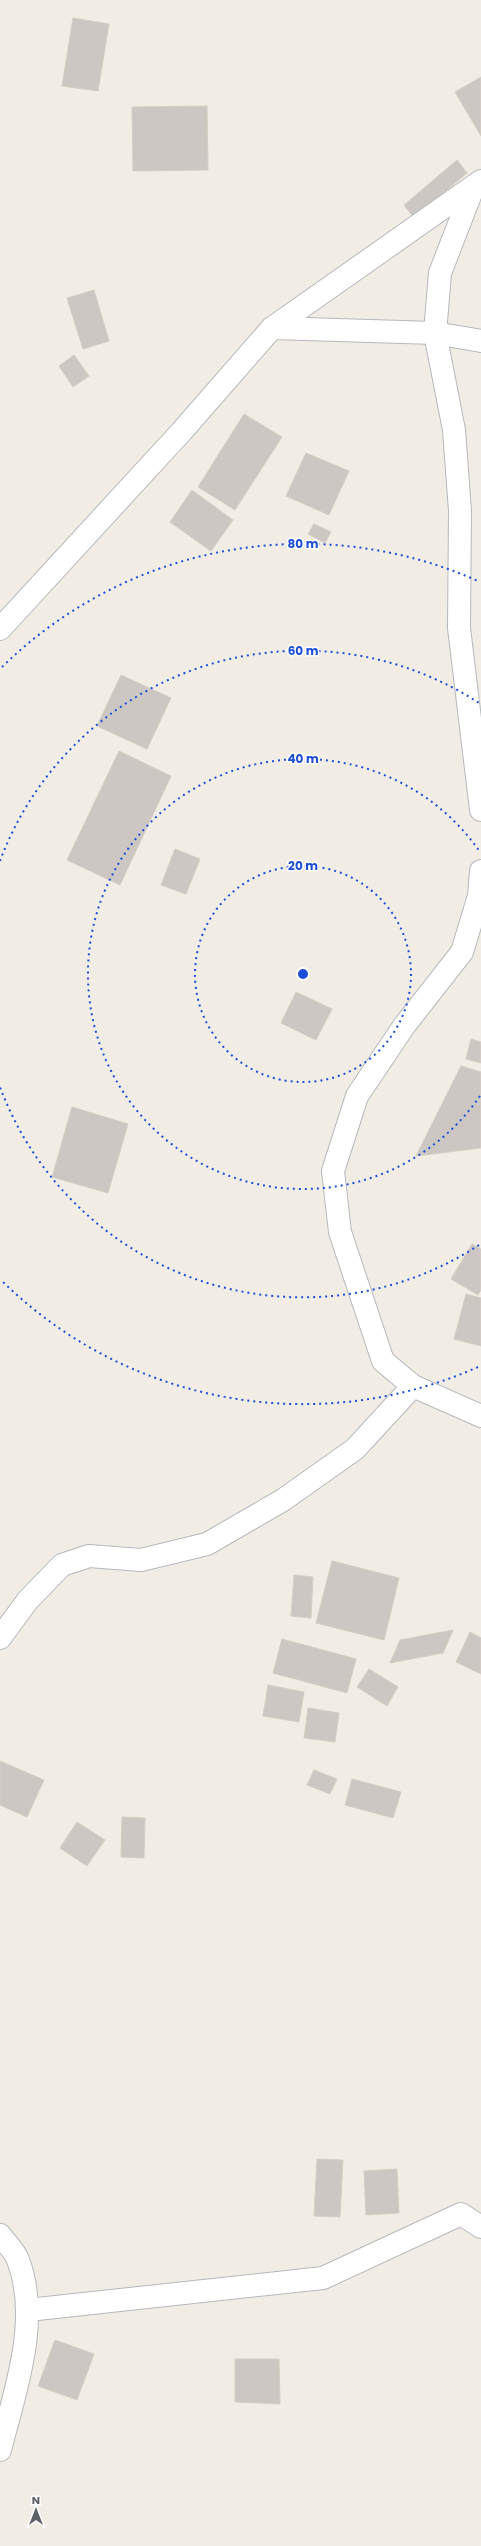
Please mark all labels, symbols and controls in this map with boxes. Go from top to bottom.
text: 80 m [288,535,319,552]
text: 60 m [288,642,319,659]
text: 40 m [287,750,319,767]
text: 20 m [288,857,318,874]
centre of rings [296,967,310,981]
north arrow [16,2490,56,2530]
text: N [32,2492,40,2508]

